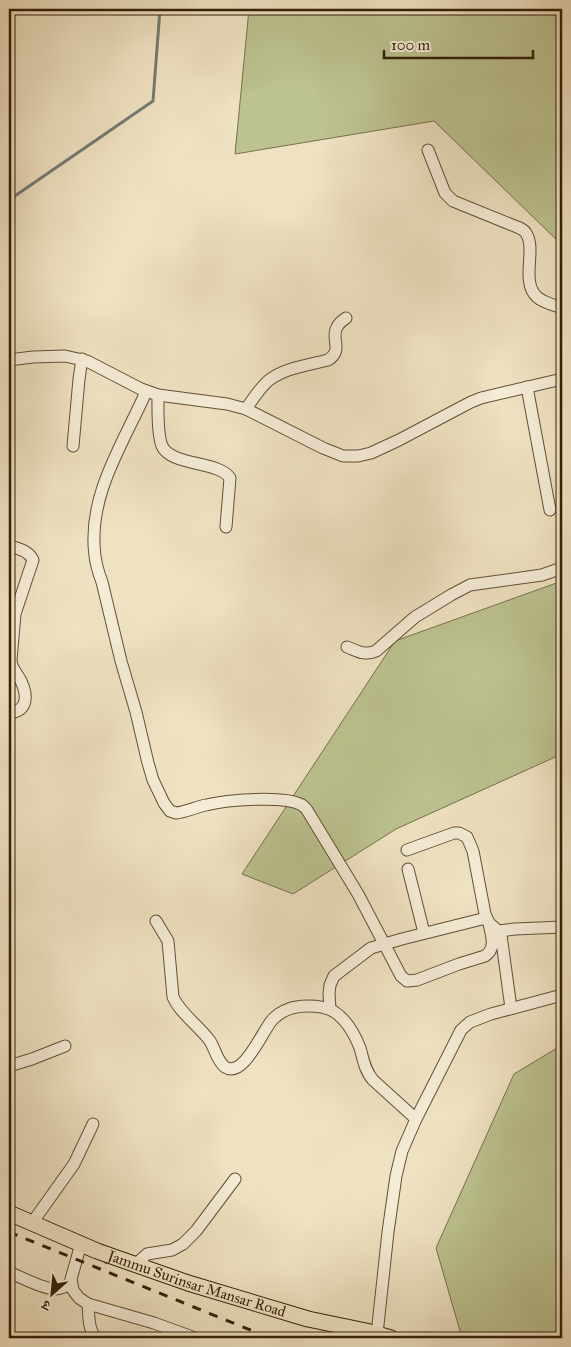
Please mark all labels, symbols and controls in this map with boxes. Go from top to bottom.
scale bar [384,28,532,60]
text: 100 m [391,36,431,54]
street label: Jammu Surinsar Mansar Road [103,1246,289,1321]
north arrow [28,1270,78,1320]
text: उ [39,1296,54,1315]

